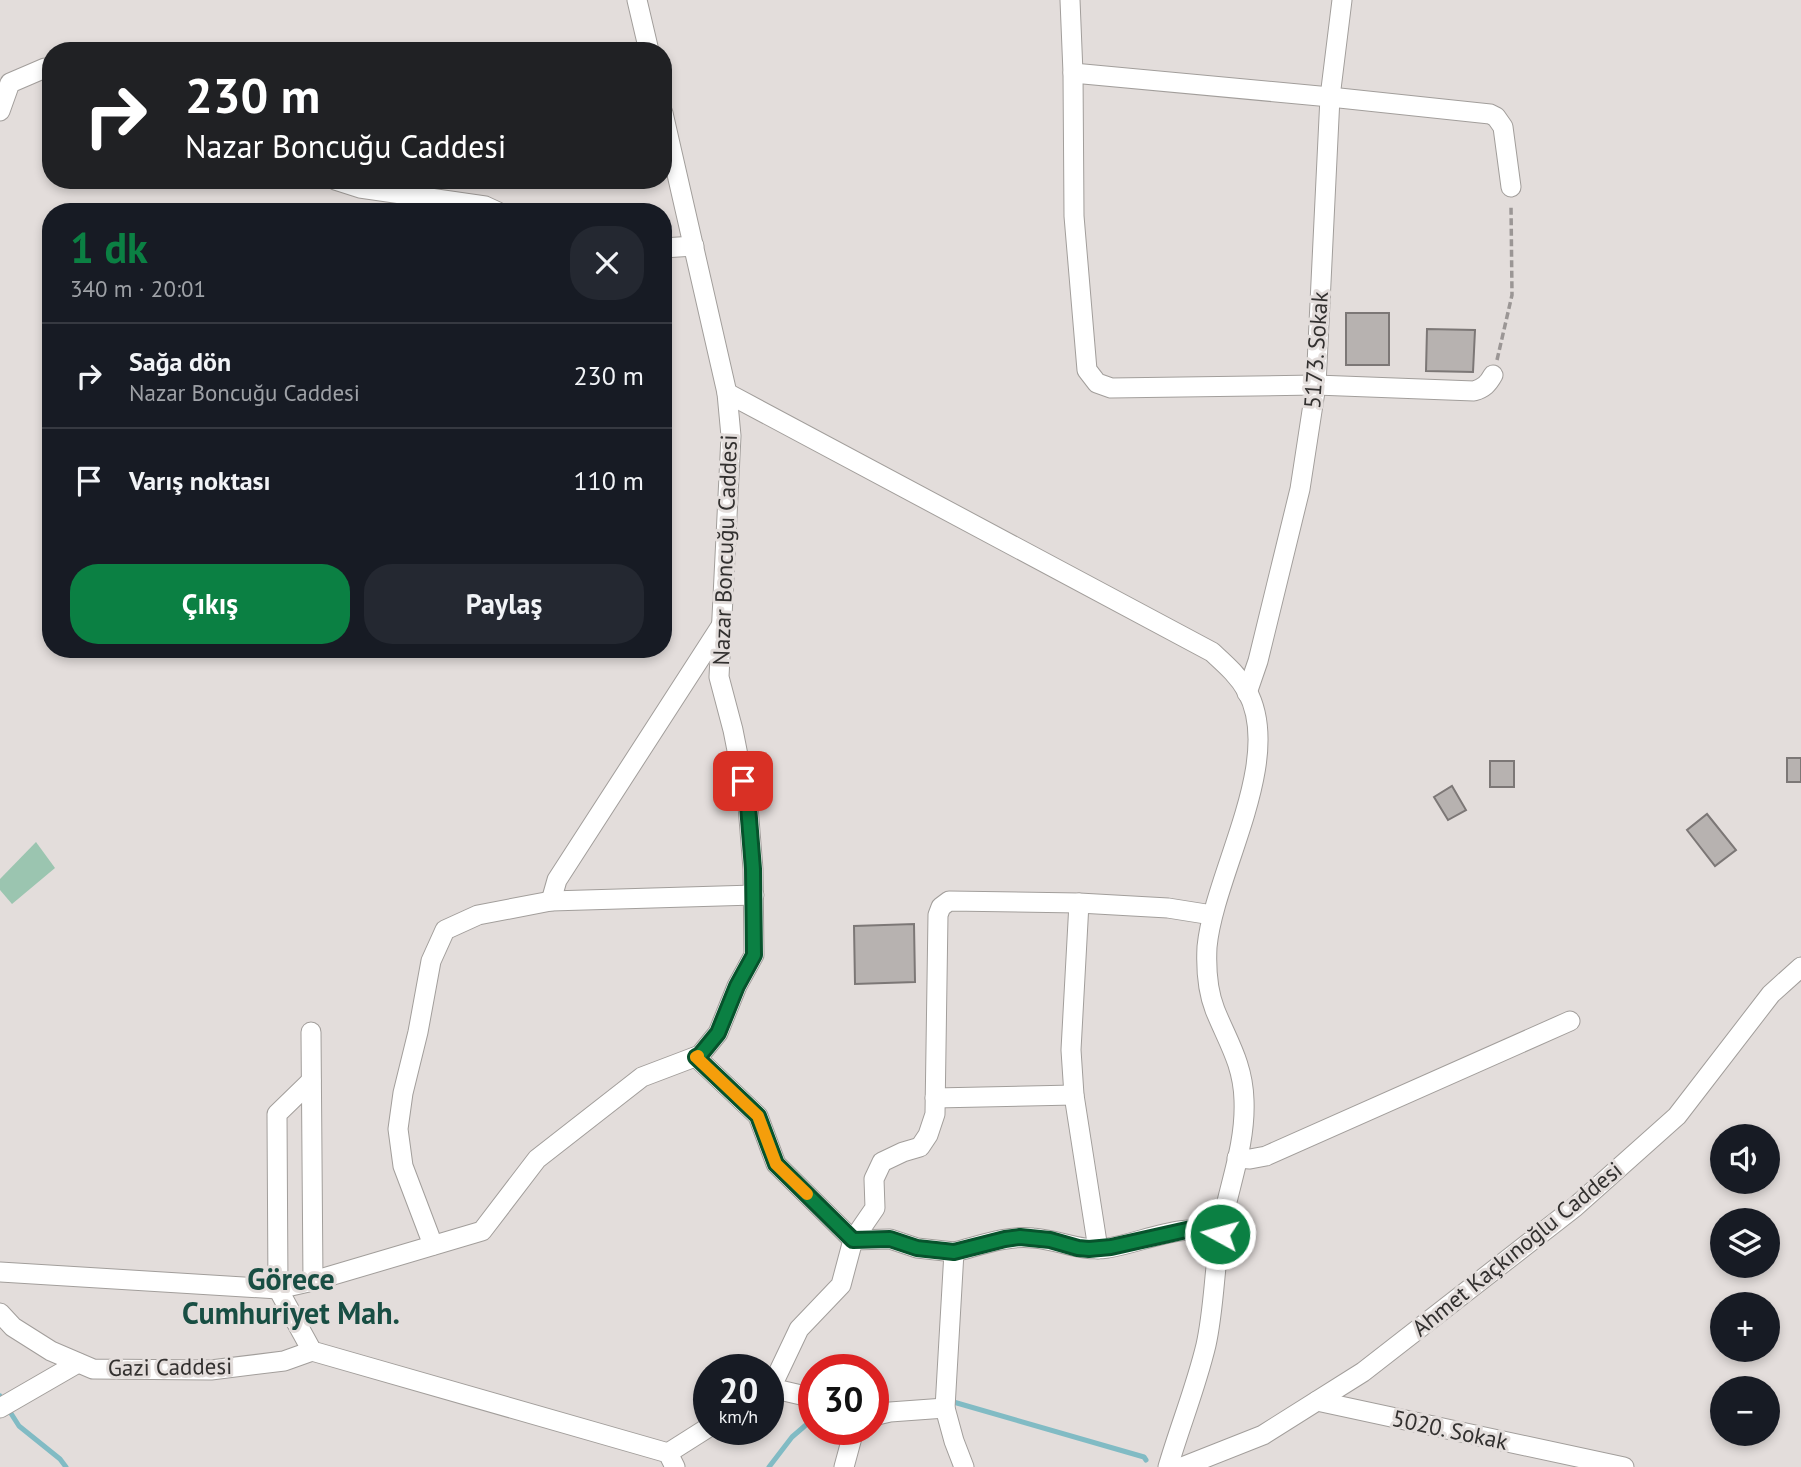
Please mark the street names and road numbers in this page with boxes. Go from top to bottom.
street label: 5173. Sokak [1297,290,1334,410]
street label: Nazar Boncuğu Caddesi [706,434,743,666]
street label: Ahmet Kaçkınoğlu Caddesi [1406,1155,1627,1342]
street label: Gazi Caddesi [107,1351,232,1382]
street label: 5020. Sokak [1390,1403,1511,1456]

